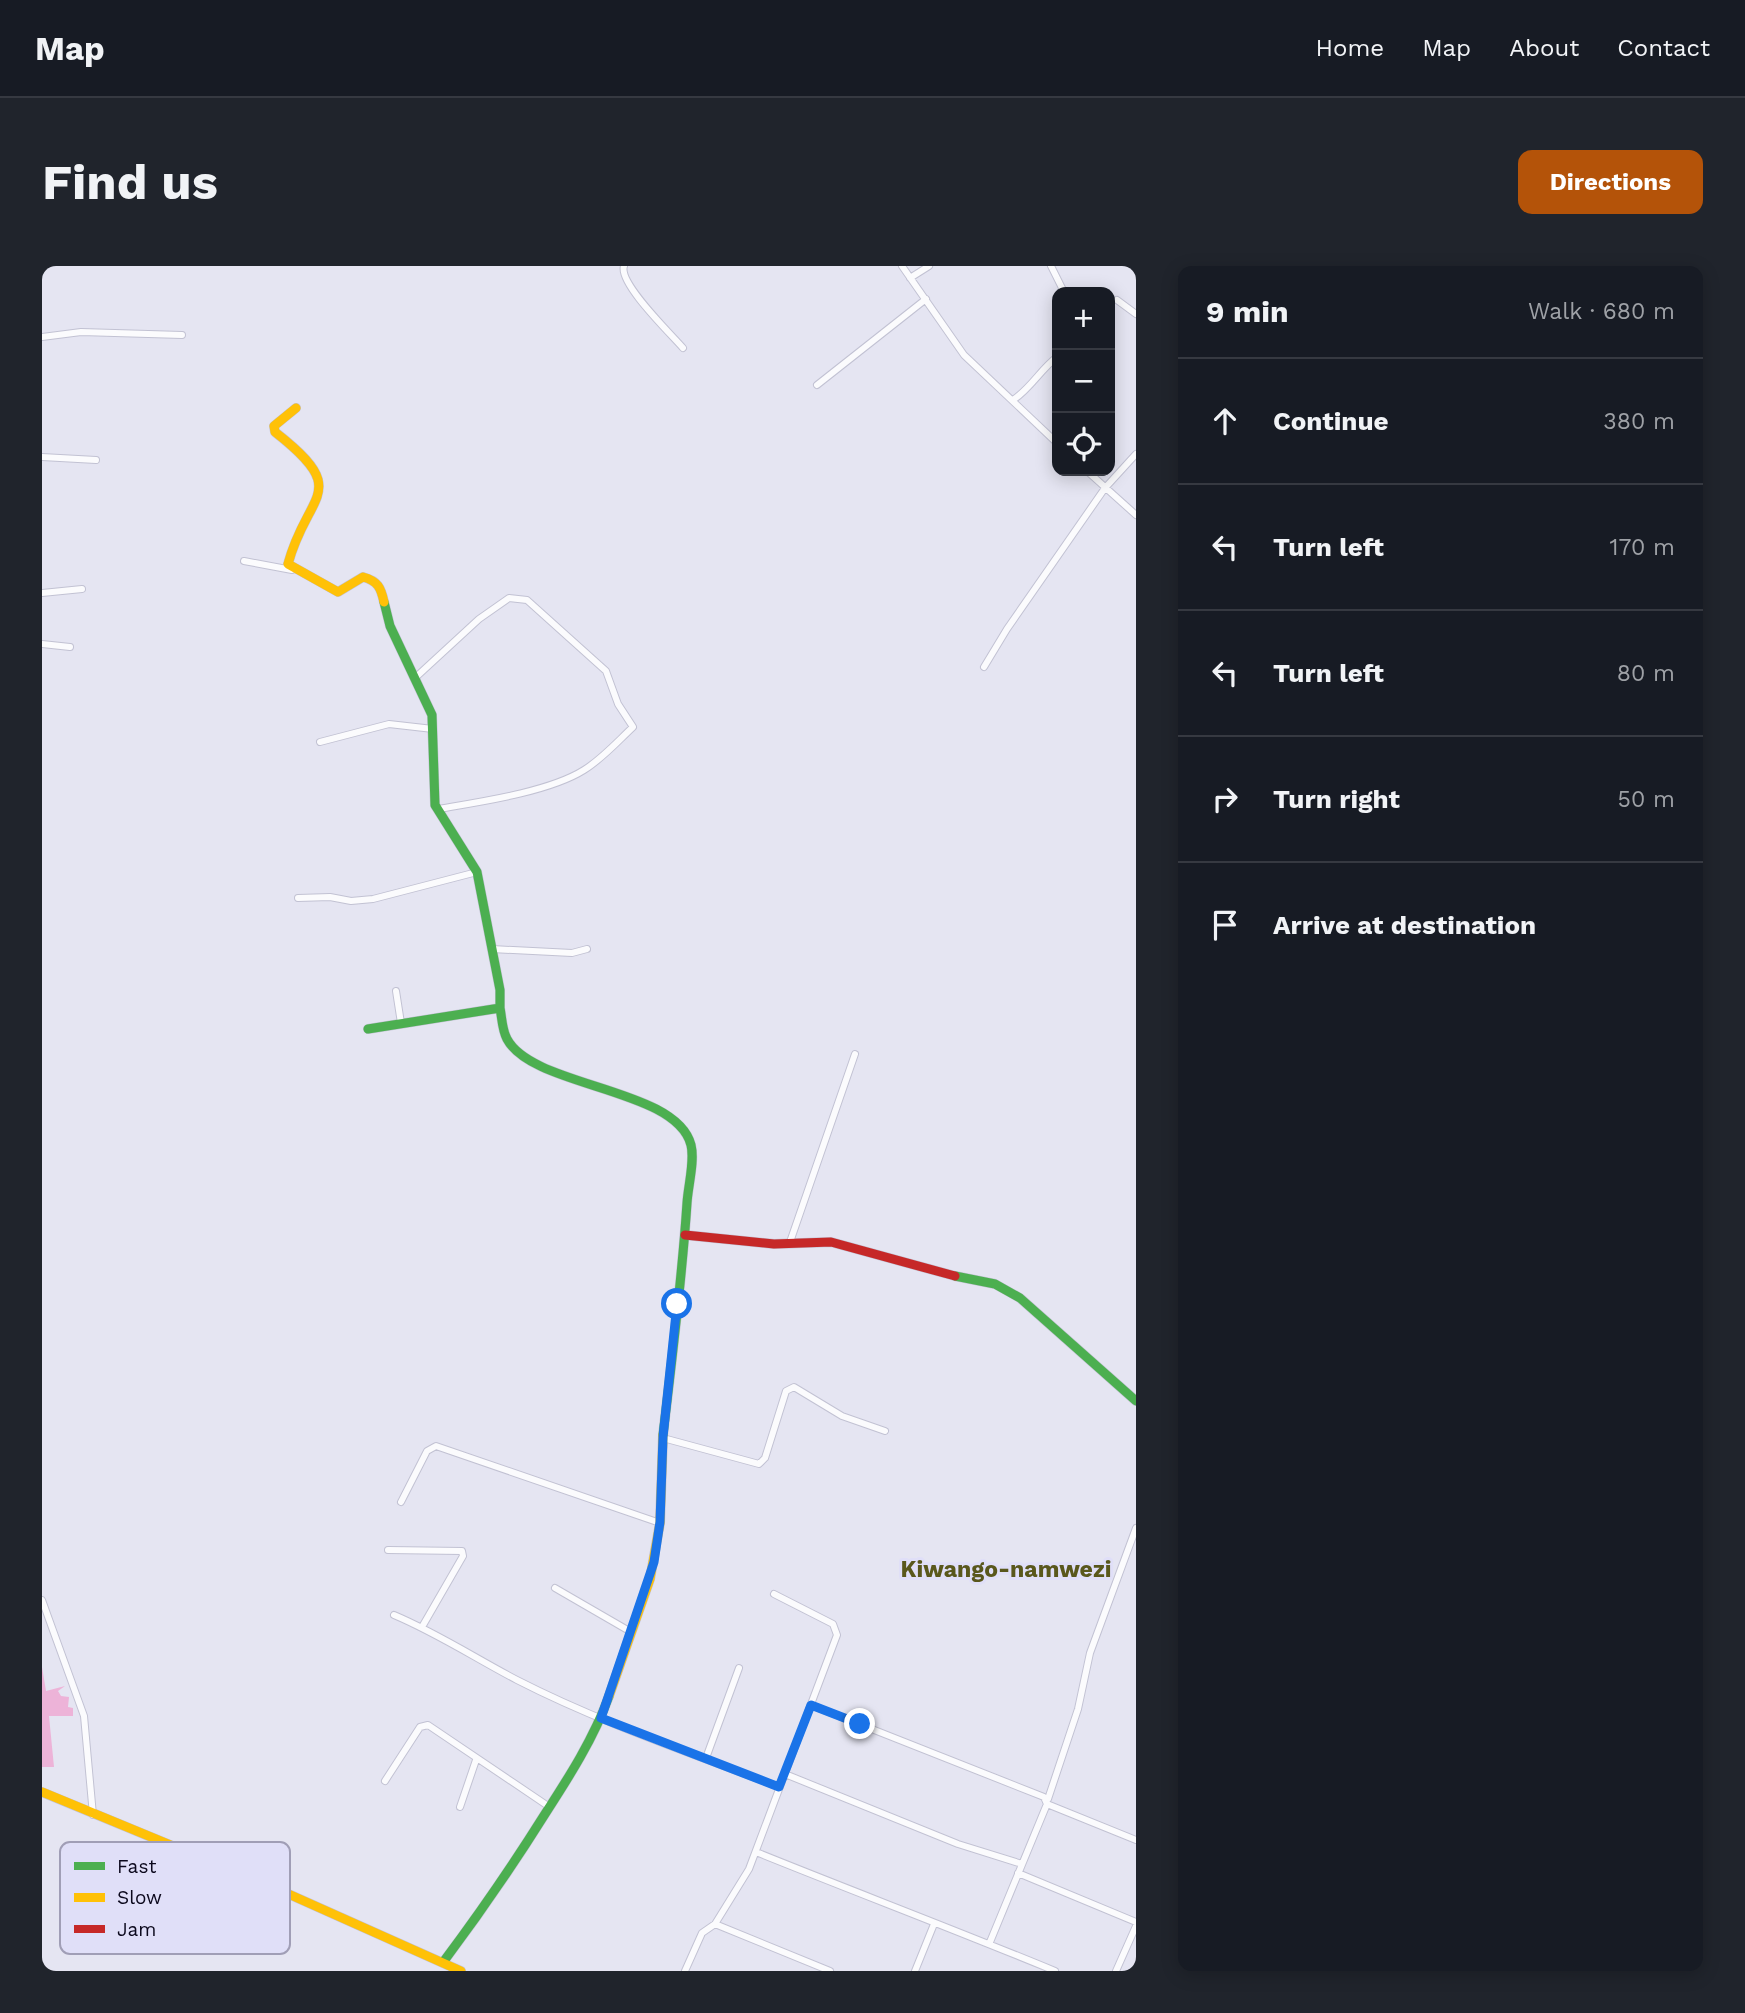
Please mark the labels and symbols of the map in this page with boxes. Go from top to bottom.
route start [661,1288,692,1319]
district label: Kiwango-namwezi [901,1556,1112,1583]
route end [844,1708,875,1739]
legend [60,1842,290,1954]
text: Fast [117,1855,156,1878]
text: Slow [117,1886,162,1909]
text: Jam [117,1918,156,1941]

